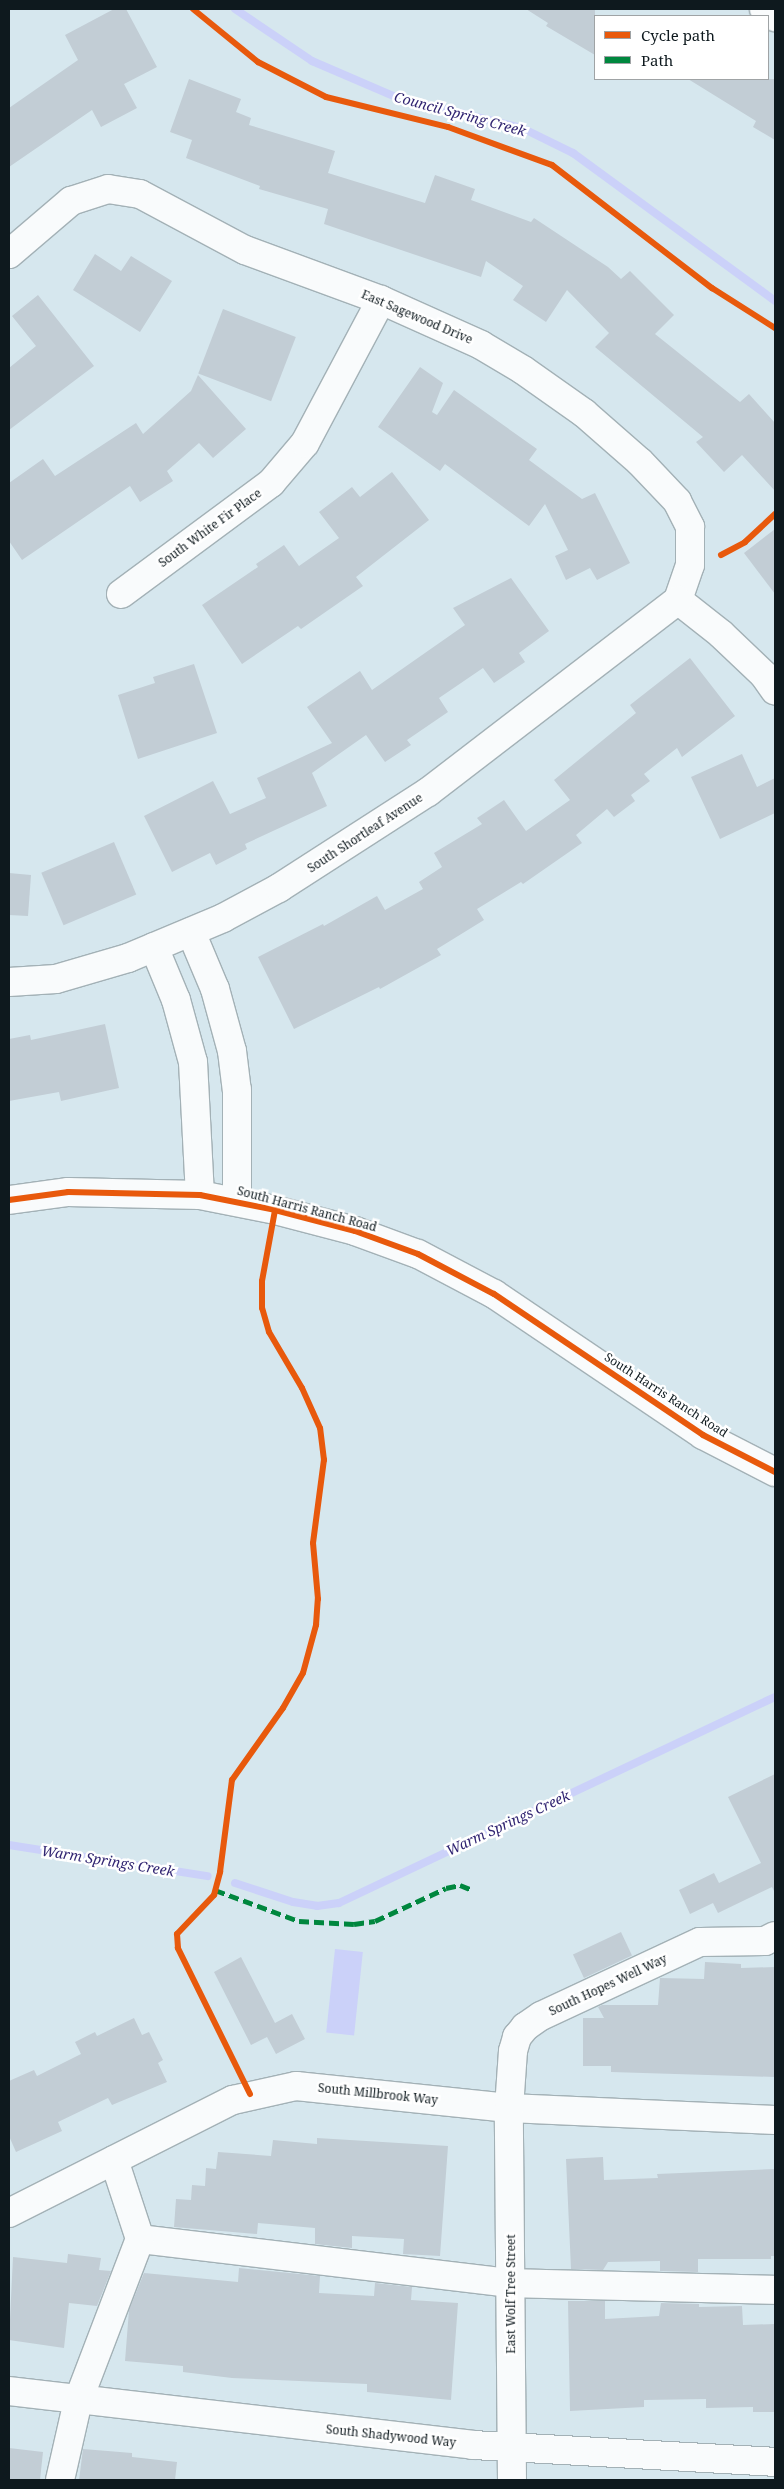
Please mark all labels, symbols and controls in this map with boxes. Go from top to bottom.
legend [594,15,769,80]
text: Cycle path [641,25,715,45]
text: Path [641,50,673,70]
water label: Council Spring Creek [392,88,528,140]
street label: East Sagewood Drive [359,287,475,347]
street label: South White Fir Place [156,486,264,570]
street label: South Shortleaf Avenue [305,790,425,876]
street label: South Harris Ranch Road [236,1183,378,1235]
street label: South Harris Ranch Road [602,1350,730,1440]
water label: Warm Springs Creek [444,1787,572,1859]
water label: Warm Springs Creek [40,1842,176,1880]
street label: South Hopes Well Way [547,1951,669,2019]
street label: South Millbrook Way [317,2081,439,2107]
street label: East Wolf Tree Street [504,2234,518,2354]
street label: South Shadywood Way [325,2422,457,2450]

